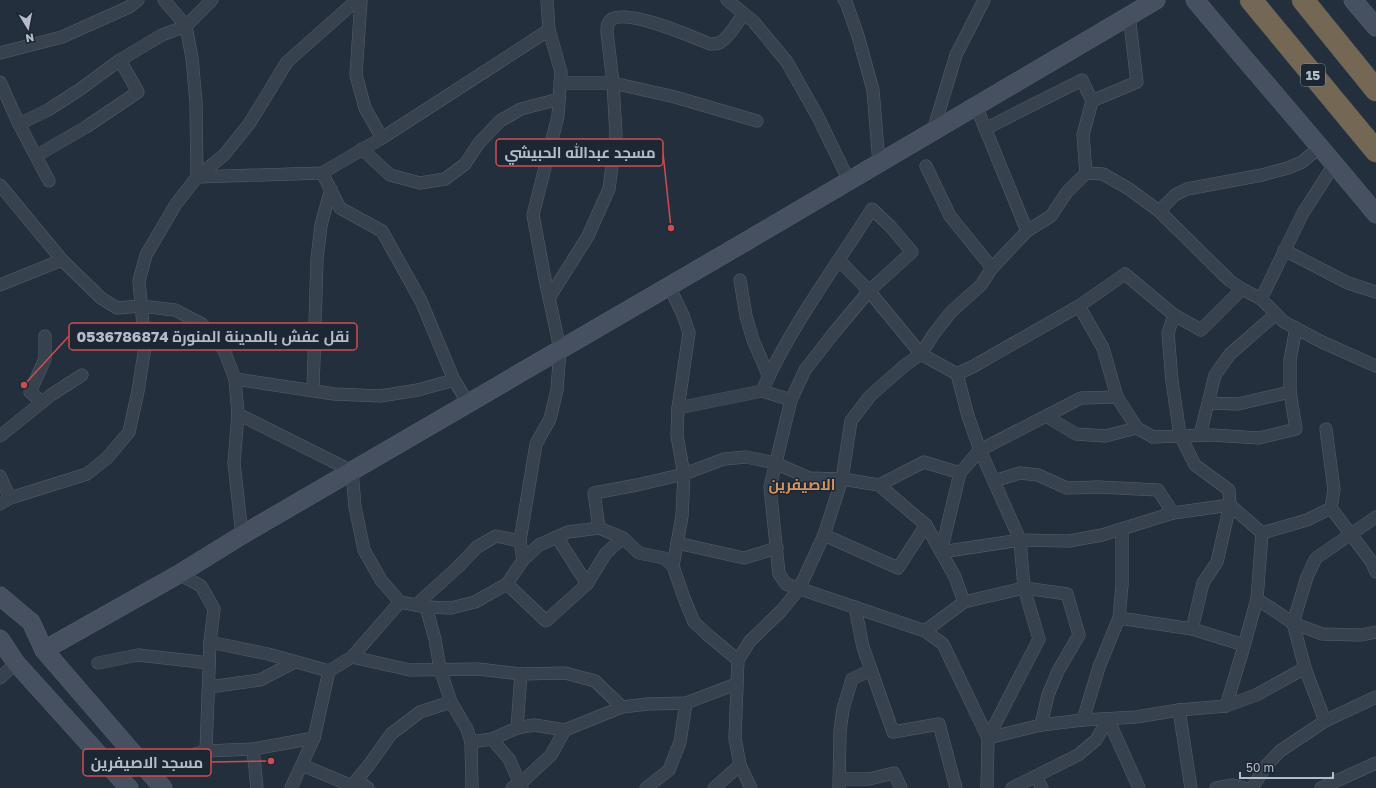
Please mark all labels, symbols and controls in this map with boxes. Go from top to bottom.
north arrow [8,8,48,48]
text: N [25,31,35,45]
road number: 15 [1301,64,1325,86]
callout: مسجد عبدالله الحبيشي [496,139,663,166]
text: مسجد عبدالله الحبيشي [504,142,656,165]
callout: نقل عفش بالمدينة المنورة 0536786874 [69,323,357,350]
text: نقل عفش بالمدينة المنورة 0536786874 [77,327,349,346]
district label: الاصيفرين [769,475,835,494]
callout: مسجد الاصيفرين [83,749,211,776]
text: مسجد الاصيفرين [91,753,203,772]
scale bar [1240,754,1333,780]
text: 50 m [1246,760,1274,775]

